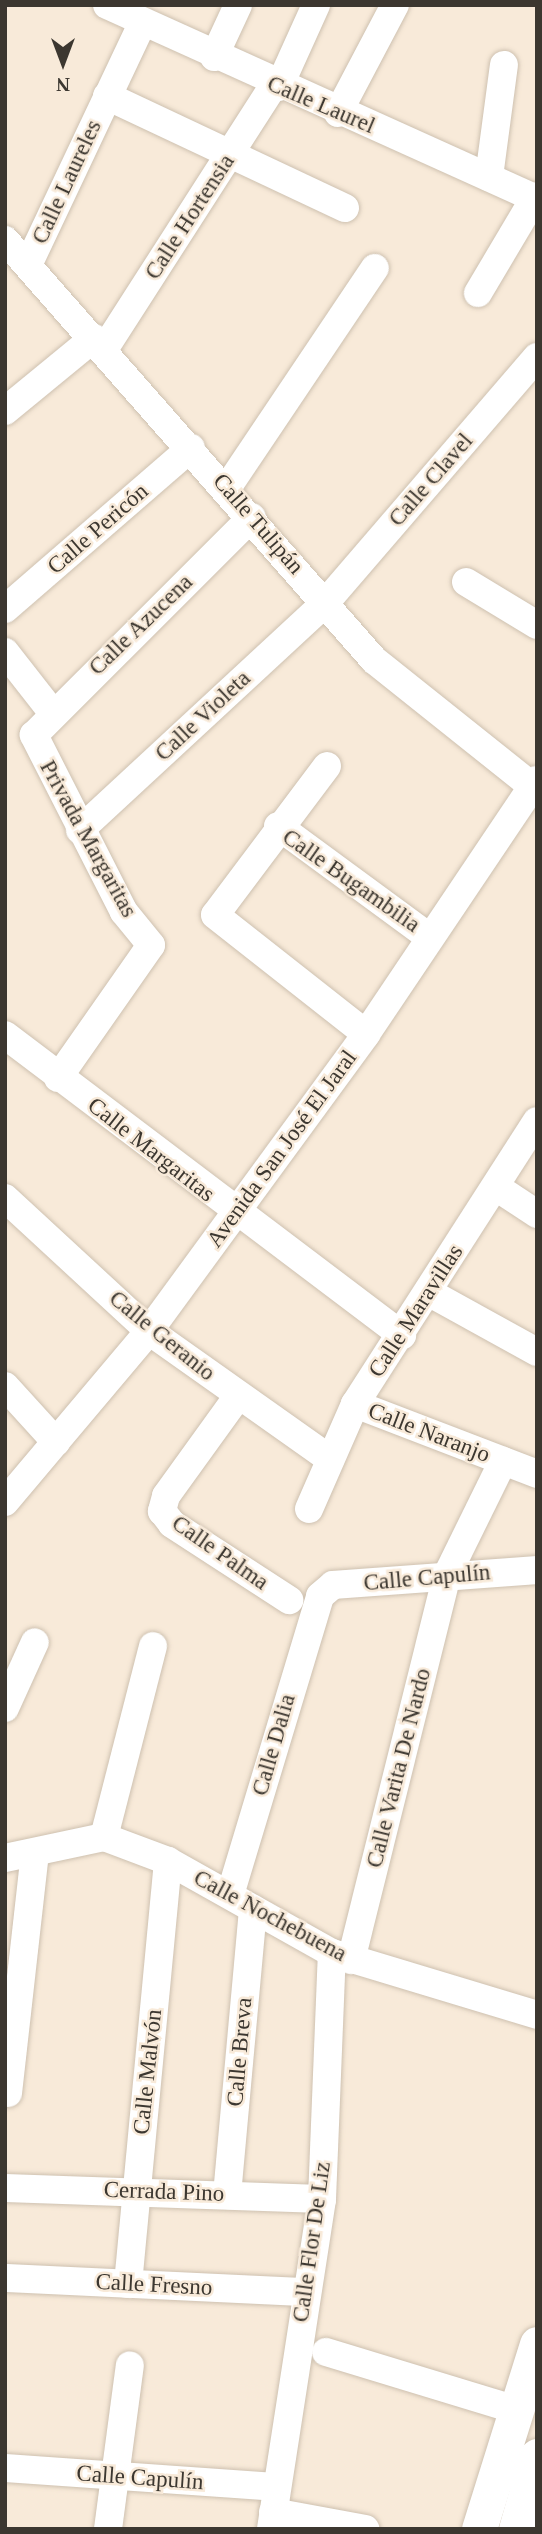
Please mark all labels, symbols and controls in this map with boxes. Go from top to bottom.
north arrow [28,28,98,98]
street label: Calle Laurel [263,70,379,140]
text: N [56,74,70,95]
street label: Calle Laureles [26,116,108,248]
street label: Calle Hortensia [139,149,241,285]
street label: Calle Clavel [383,428,479,532]
street label: Calle Tulipán [207,468,309,580]
street label: Calle Pericón [42,478,154,580]
street label: Calle Azucena [83,568,199,682]
street label: Calle Violeta [149,665,257,767]
street label: Privada Margaritas [33,756,143,922]
street label: Calle Bugambilia [277,823,425,939]
street label: Avenida San José El Jaral [201,1045,363,1253]
street label: Calle Margaritas [82,1092,220,1208]
street label: Calle Maravillas [363,1239,469,1383]
street label: Calle Geranio [103,1285,221,1387]
street label: Calle Naranjo [364,1397,494,1469]
street label: Calle Palma [166,1510,274,1596]
street label: Calle Capulín [362,1559,492,1597]
street label: Calle Varita De Nardo [361,1665,437,1871]
street label: Calle Dalia [246,1691,302,1799]
street label: Calle Nochebuena [189,1864,351,1968]
street label: Calle Breva [221,1996,259,2108]
street label: Calle Malvón [128,2008,168,2136]
street label: Calle Flor De Liz [287,2160,337,2324]
street label: Cerrada Pino [103,2176,225,2208]
street label: Calle Fresno [95,2268,213,2302]
street label: Calle Capulín [76,2460,204,2496]

